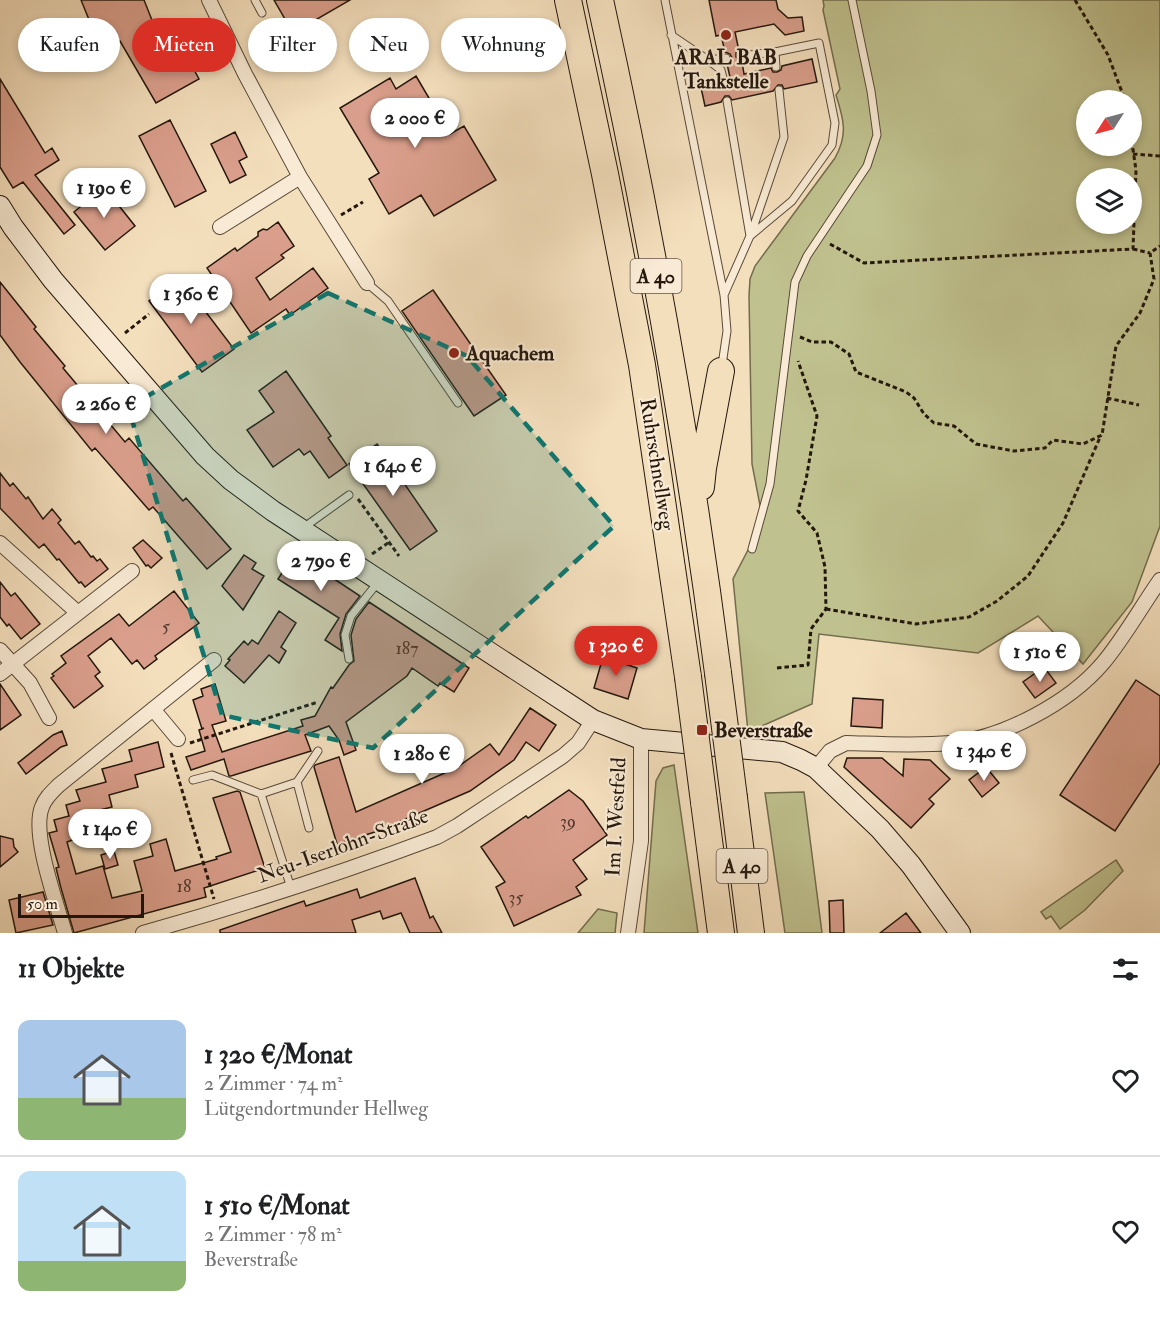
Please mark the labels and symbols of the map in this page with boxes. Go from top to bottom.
marker: ARAL BAB Tankstelle [719,28,733,42]
place label: ARAL BAB Tankstelle [674,44,777,95]
north arrow [1076,90,1142,156]
pin: 2 000 € [360,98,470,149]
pin: 1 190 € [49,168,159,219]
road number: A 40 [630,259,682,293]
pin: 1 360 € [136,274,246,325]
place label: Aquachem [465,340,555,367]
marker: Aquachem [447,346,461,360]
pin: 2 260 € [51,384,161,435]
street label: Ruhrschnellweg [633,396,681,533]
pin: 1 640 € [338,446,448,497]
pin: 2 790 € [266,541,376,592]
house number: 5 [162,615,170,638]
pin: 1 320 € [561,626,671,677]
pin: 1 510 € [985,632,1095,683]
house number: 187 [395,637,419,660]
place label: Beverstraße [714,717,813,744]
marker: Beverstraße [695,723,709,737]
pin: 1 340 € [929,731,1039,782]
pin: 1 280 € [367,734,477,785]
street label: Im I. Westfeld [599,756,633,877]
street label: Neu-Iserlohn-Straße [254,802,432,889]
pin: 1 140 € [55,809,165,860]
house number: 39 [560,810,576,833]
road number: A 40 [716,849,768,883]
house number: 18 [177,875,191,898]
house number: 35 [509,886,523,909]
scale bar [18,891,144,918]

